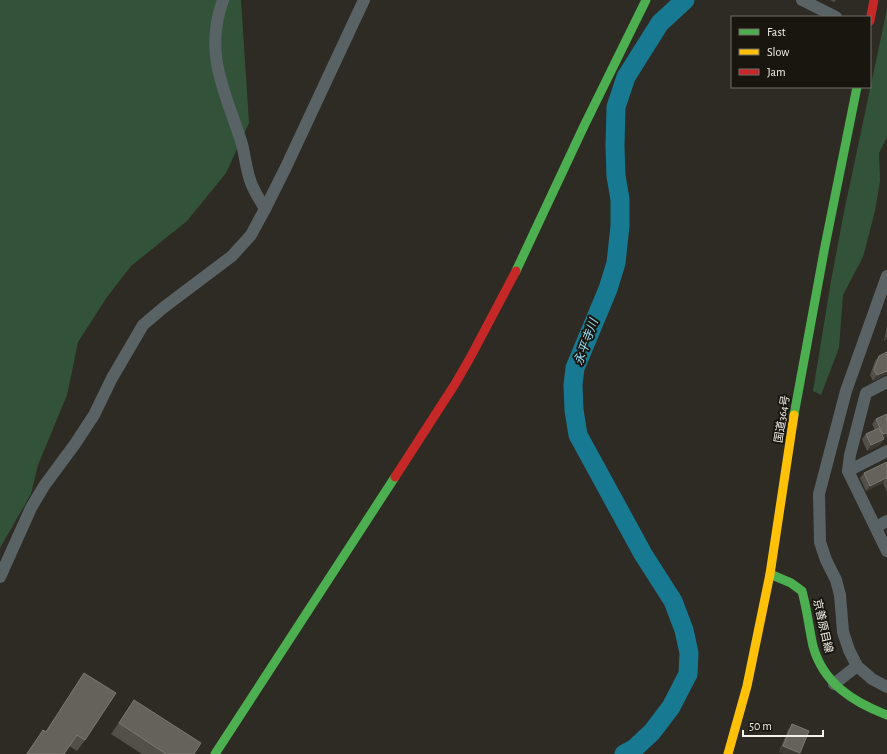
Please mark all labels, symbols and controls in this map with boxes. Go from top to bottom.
legend [731,16,871,88]
text: Fast [767,26,786,38]
text: Slow [767,46,789,58]
text: Jam [767,66,786,78]
water label: 永平寺川 [571,315,601,367]
street label: 国道364号 [772,394,791,444]
street label: 京善原目線 [811,598,836,654]
scale bar [743,712,823,738]
text: 50 m [749,720,772,732]

